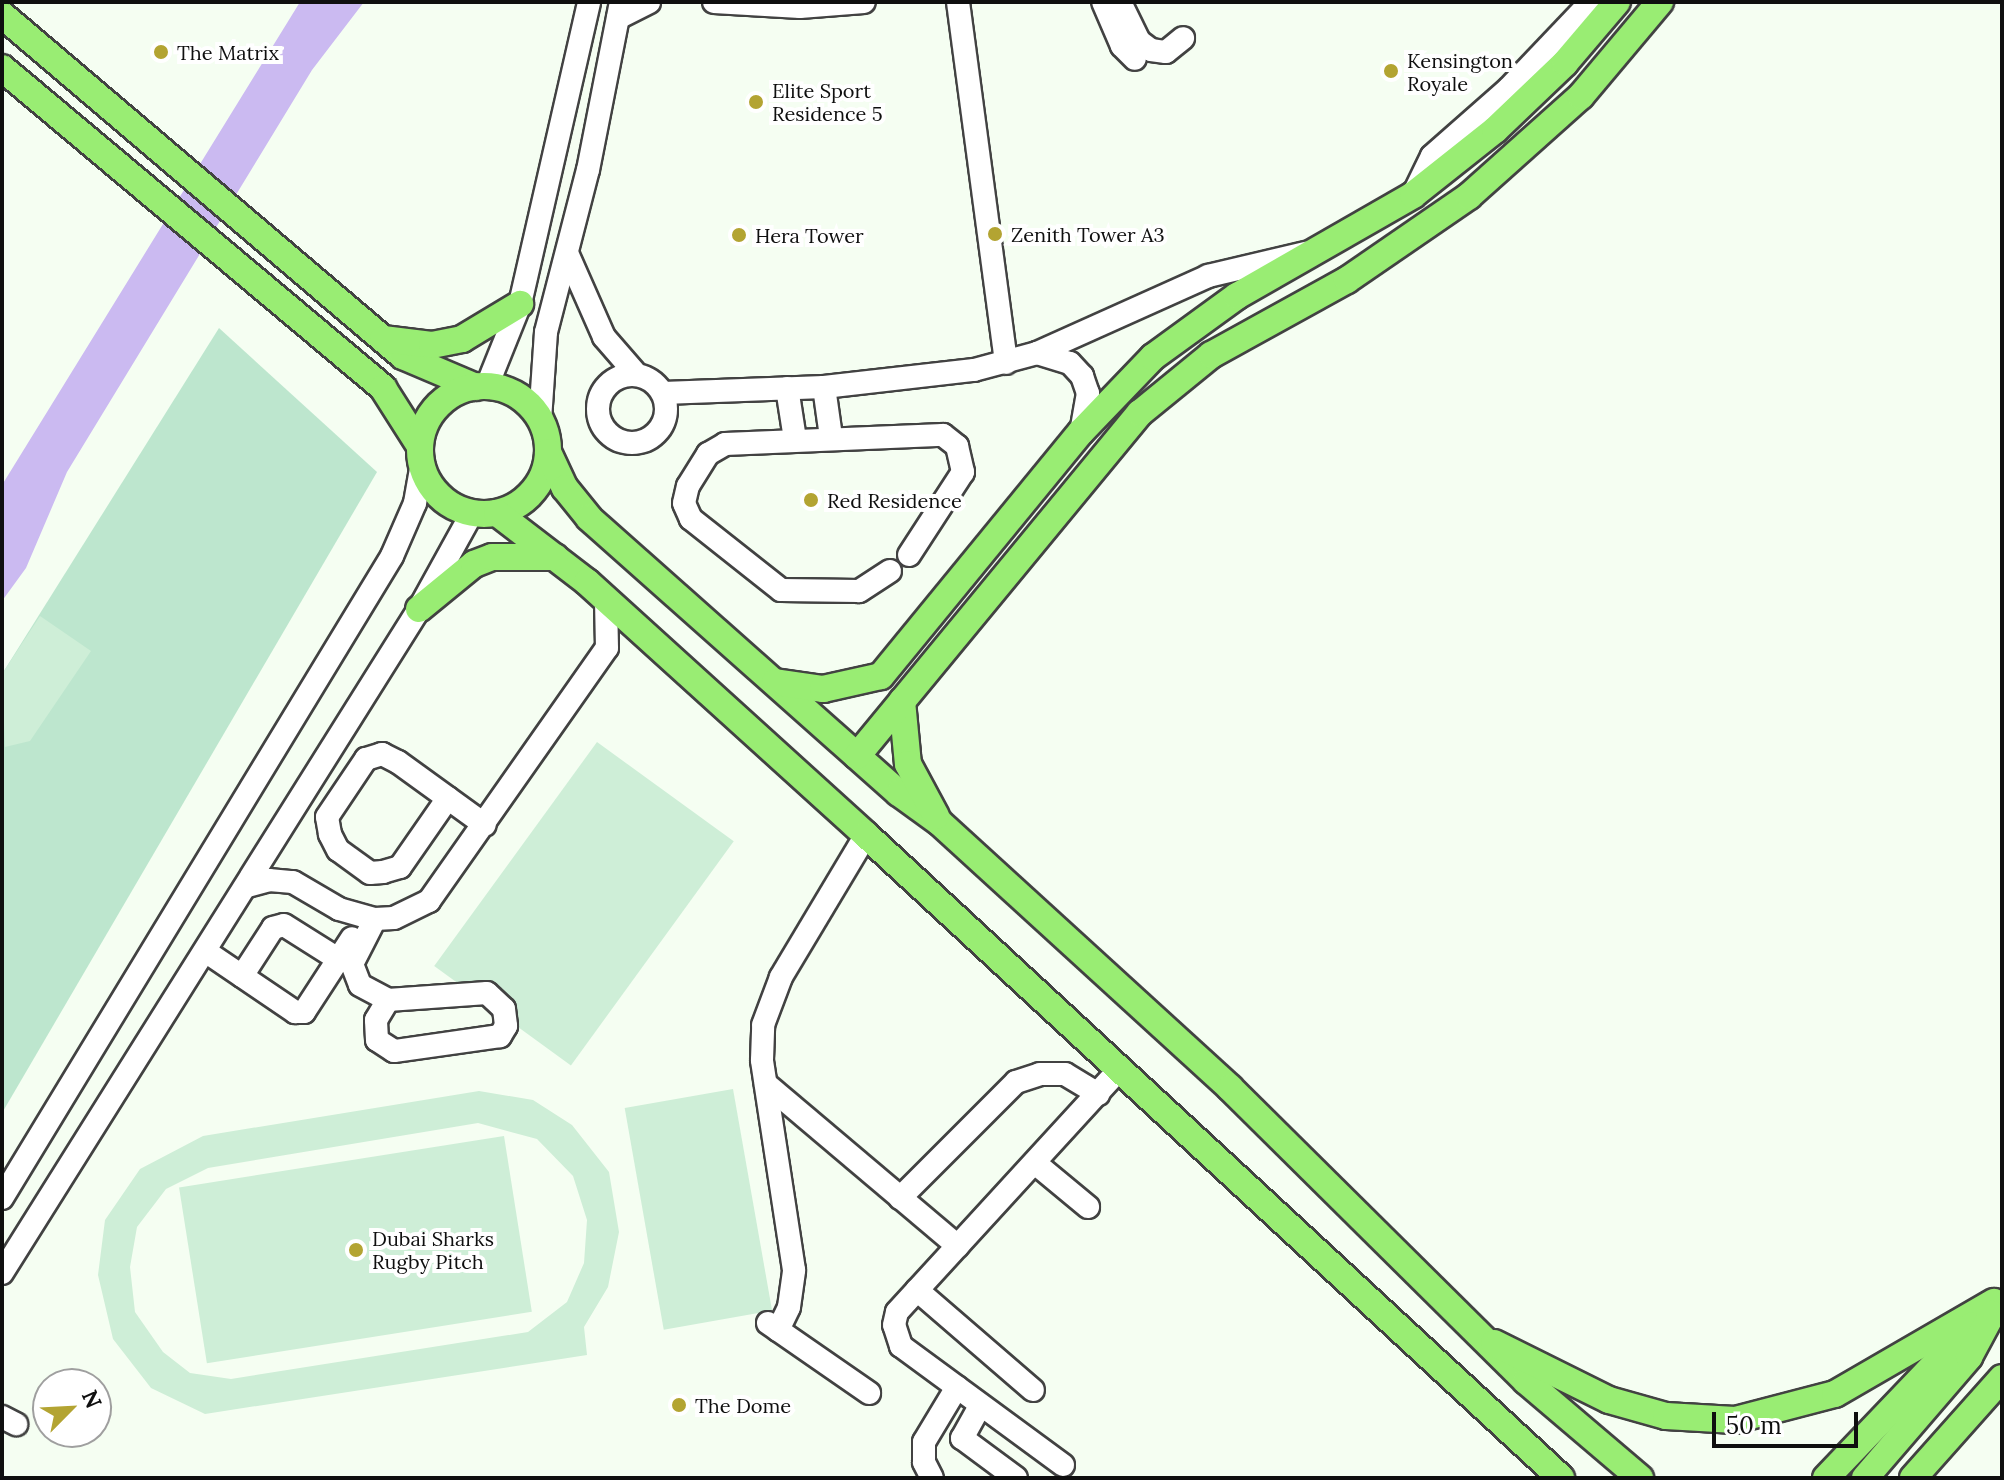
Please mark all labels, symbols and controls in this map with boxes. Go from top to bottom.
place label: The Matrix [177,40,279,64]
marker: The Matrix [152,43,170,61]
place label: Kensington Royale [1407,48,1513,95]
marker: Kensington Royale [1382,62,1400,80]
place label: Elite Sport Residence 5 [772,78,883,125]
marker: Elite Sport Residence 5 [747,93,765,111]
place label: Zenith Tower A3 [1011,222,1165,246]
place label: Hera Tower [755,223,864,247]
marker: Zenith Tower A3 [986,225,1004,243]
marker: Hera Tower [730,226,748,244]
place label: Red Residence [827,488,962,512]
marker: Red Residence [802,491,820,509]
place label: Dubai Sharks Rugby Pitch [372,1226,494,1273]
marker: Dubai Sharks Rugby Pitch [347,1241,365,1259]
north arrow [32,1368,112,1448]
text: N [76,1386,108,1413]
place label: The Dome [695,1393,791,1417]
marker: The Dome [670,1396,688,1414]
scale bar [1716,1396,1862,1446]
text: 50 m [1726,1410,1782,1441]

